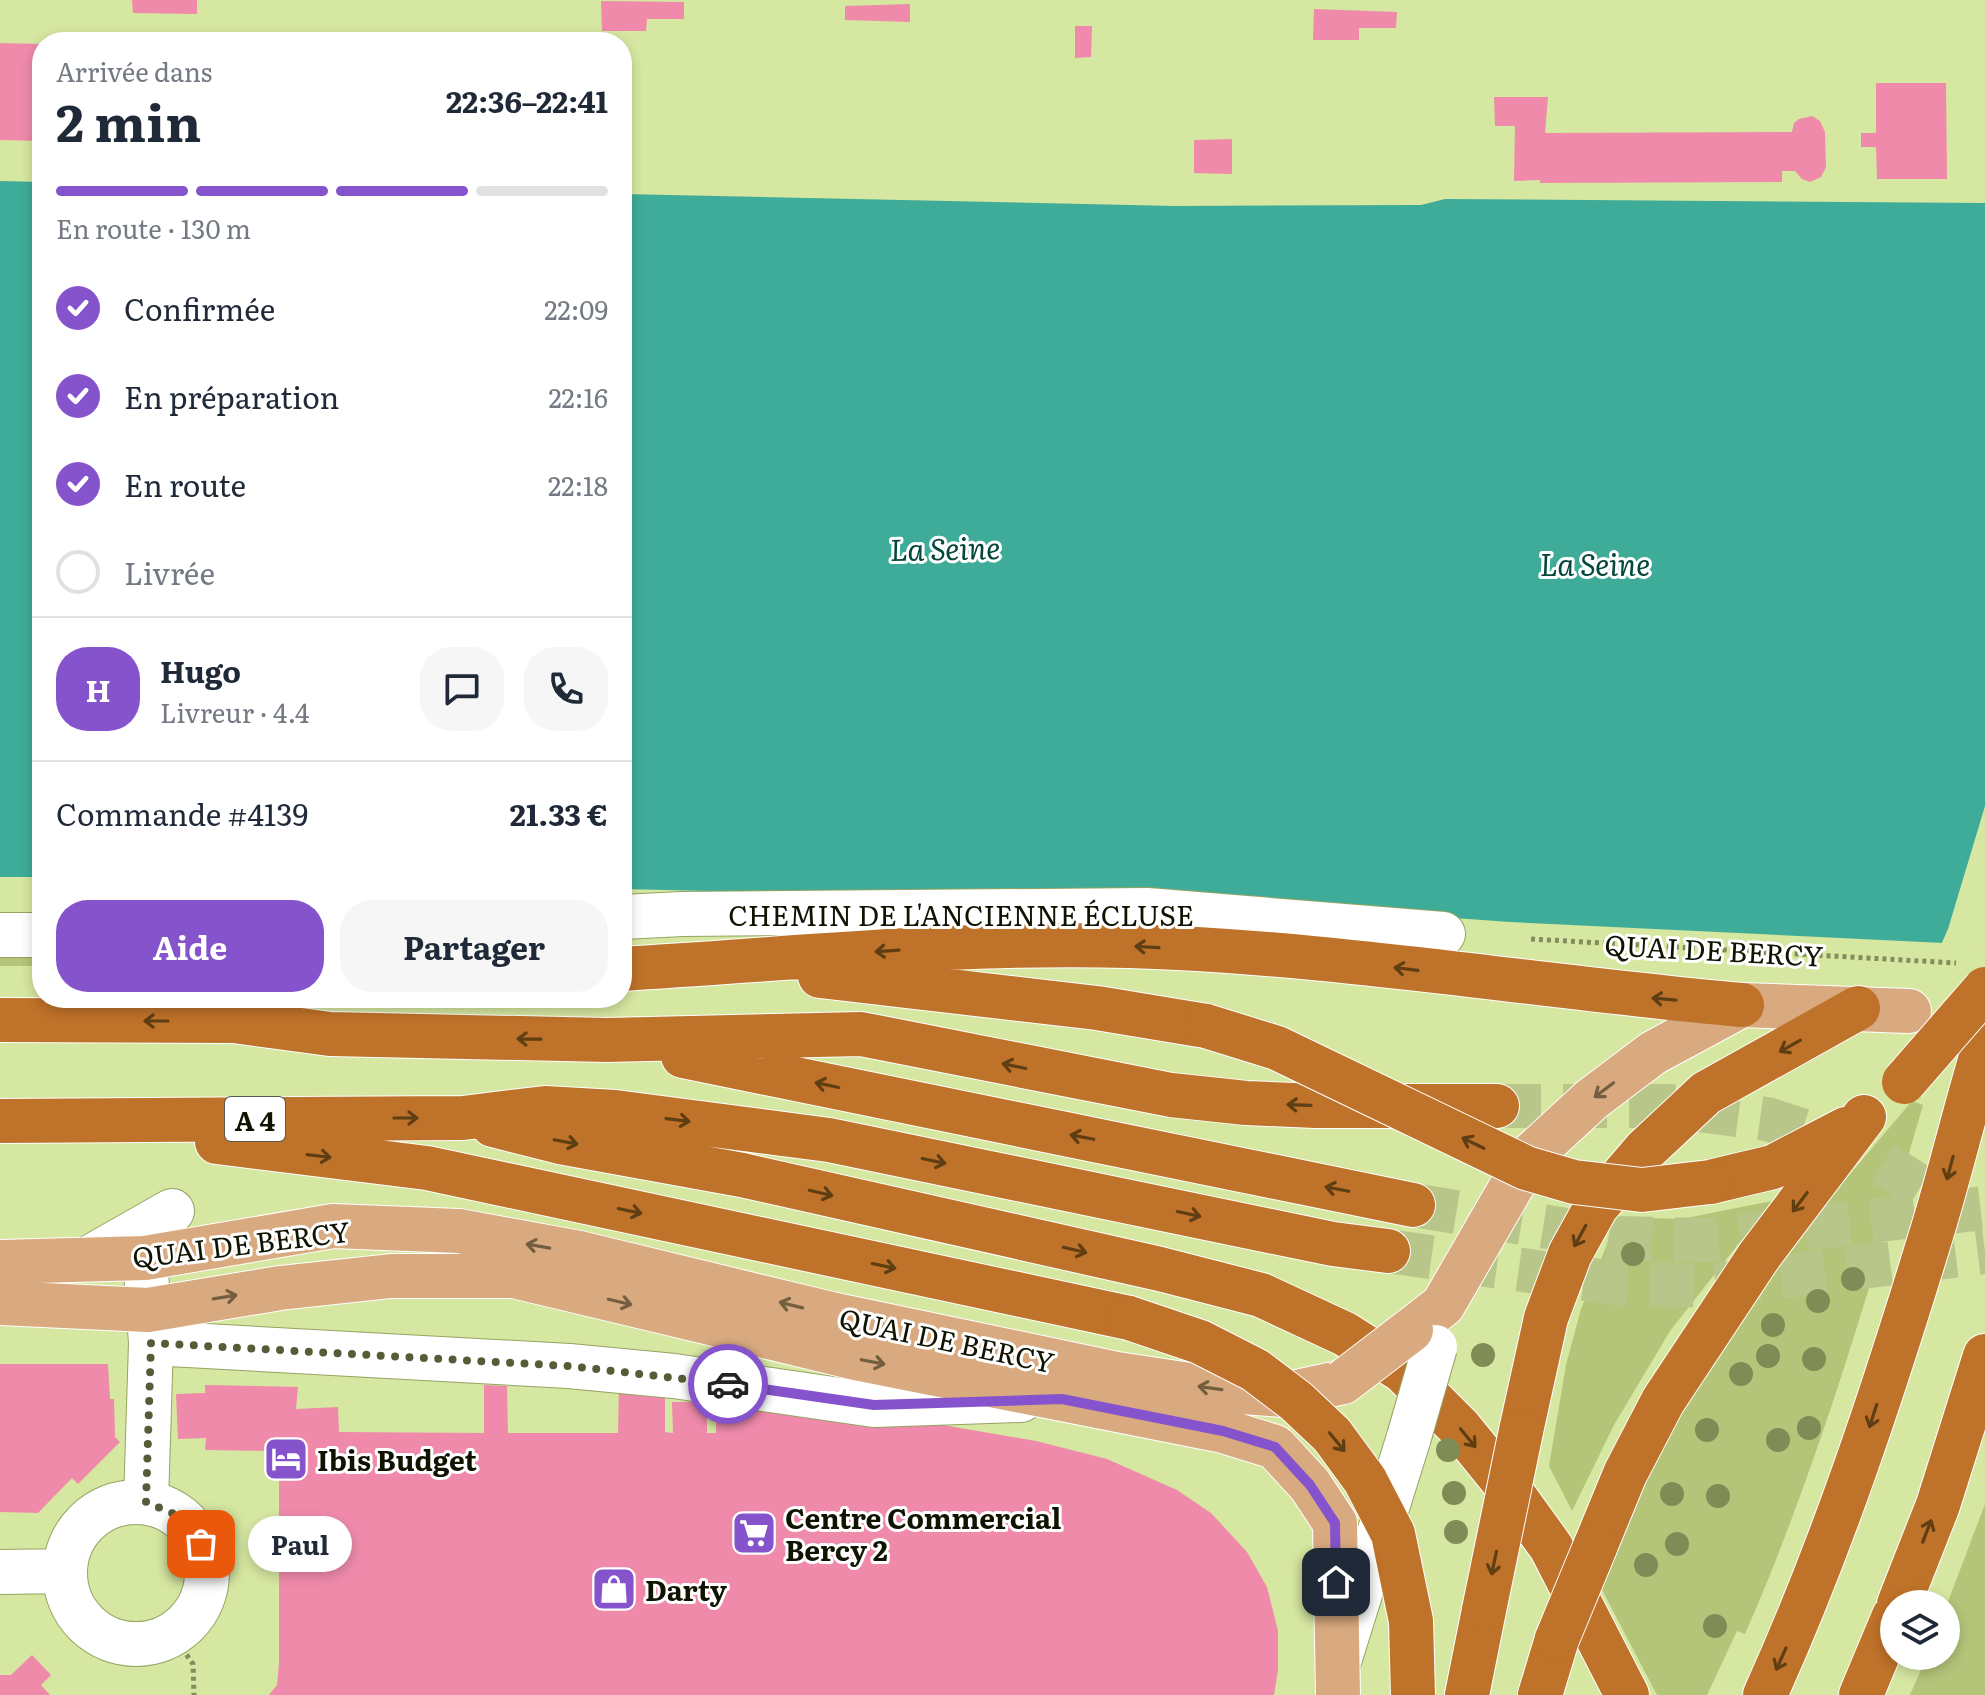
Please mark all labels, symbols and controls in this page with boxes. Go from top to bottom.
text: Arrivée dans [56,51,212,90]
text: 22:36–22:41 [446,78,608,122]
text: 2 min [56,81,201,158]
text: En route · 130 m [56,208,251,247]
icon: check [56,286,100,330]
text: Confirmée [124,286,275,330]
text: 22:09 [544,289,608,328]
icon: check [56,374,100,418]
text: En préparation [124,374,339,418]
text: 22:16 [548,377,608,416]
icon: check [56,462,100,506]
text: En route [124,462,246,506]
text: 22:18 [548,465,608,504]
water label: La Seine [889,524,1001,570]
water label: La Seine [1540,541,1650,585]
text: Livrée [124,550,215,594]
button: chat [420,647,504,731]
button: phone [524,647,608,731]
text: Hugo [160,648,241,692]
text: H [85,667,111,711]
text: Livreur · 4.4 [160,692,309,731]
text: Commande #4139 [56,791,308,835]
text: 21.33 € [510,791,608,835]
street label: CHEMIN DE L'ANCIENNE ÉCLUSE [728,893,1194,935]
button: Aide [56,900,324,992]
button: Partager [340,900,608,992]
street label: QUAI DE BERCY [1604,922,1824,976]
one-way arrow [1134,940,1161,955]
one-way arrow [874,944,901,959]
one-way arrow [1394,961,1419,976]
one-way arrow [1651,991,1678,1006]
one-way arrow [143,1013,170,1029]
one-way arrow [516,1031,543,1046]
one-way arrow [1779,1038,1802,1054]
one-way arrow [1002,1057,1028,1072]
one-way arrow [815,1077,841,1092]
one-way arrow [1594,1081,1615,1098]
road number: A 4 [225,1097,285,1141]
one-way arrow [1286,1098,1313,1113]
one-way arrow [392,1110,419,1126]
one-way arrow [665,1113,690,1128]
one-way arrow [1070,1129,1095,1144]
one-way arrow [1461,1135,1485,1150]
one-way arrow [553,1136,578,1151]
one-way arrow [305,1148,332,1163]
one-way arrow [1941,1154,1956,1180]
one-way arrow [921,1155,947,1170]
one-way arrow [1325,1181,1350,1196]
one-way arrow [808,1186,834,1201]
one-way arrow [1791,1191,1808,1212]
one-way arrow [617,1204,642,1219]
one-way arrow [1176,1207,1201,1222]
street label: QUAI DE BERCY [130,1209,352,1277]
one-way arrow [1572,1224,1588,1247]
one-way arrow [525,1237,551,1252]
one-way arrow [1062,1243,1087,1258]
one-way arrow [871,1259,897,1274]
one-way arrow [211,1289,237,1304]
one-way arrow [607,1295,632,1310]
one-way arrow [778,1296,804,1311]
street label: QUAI DE BERCY [836,1296,1058,1382]
courier [688,1344,768,1424]
one-way arrow [860,1355,885,1370]
icon: car [706,1362,750,1406]
one-way arrow [1198,1380,1224,1395]
one-way arrow [1865,1403,1880,1429]
one-way arrow [1459,1427,1477,1448]
one-way arrow [1328,1431,1345,1452]
hotel icon: Ibis Budget [262,1435,310,1483]
place label: Ibis Budget [317,1438,478,1480]
place label: Centre Commercial Bercy 2 [785,1496,1061,1570]
supermarket icon: Centre Commercial Bercy 2 [730,1509,778,1557]
pin [167,1510,235,1578]
callout: Paul [249,1516,353,1572]
one-way arrow [1921,1519,1935,1544]
icon: bag [179,1522,223,1566]
text: Paul [271,1524,329,1563]
pin [1302,1548,1370,1616]
one-way arrow [1486,1549,1501,1575]
icon: home [1314,1560,1358,1604]
shop icon: Darty [590,1565,638,1613]
place label: Darty [645,1568,728,1610]
map controls [1880,1590,1960,1670]
button: layers [1880,1590,1960,1670]
one-way arrow [1773,1647,1788,1671]

